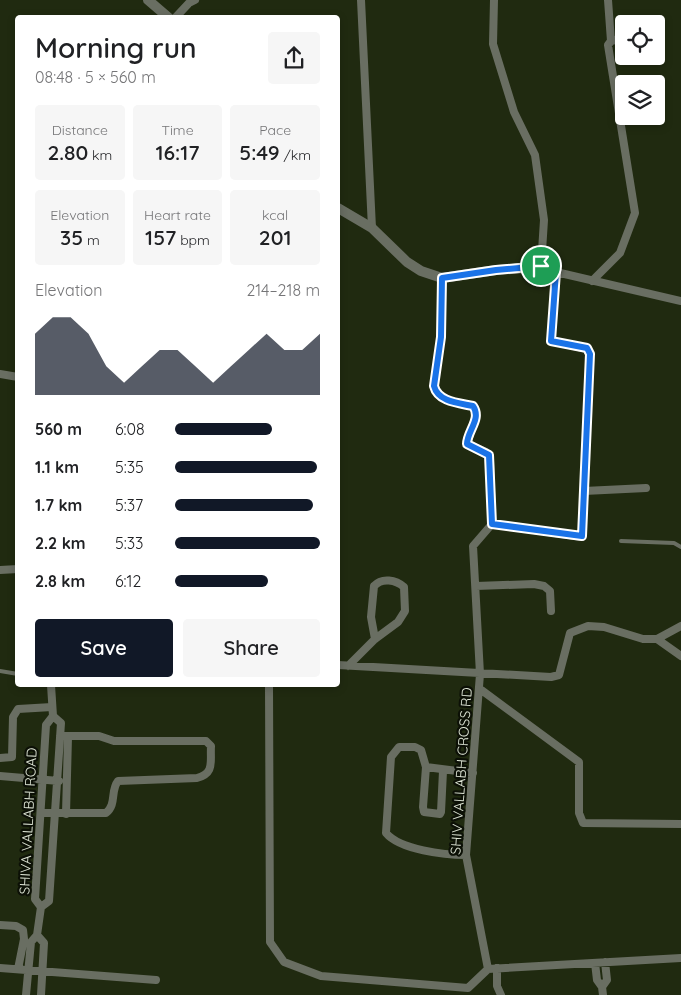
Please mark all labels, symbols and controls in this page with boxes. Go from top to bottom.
map controls [615,15,665,125]
button: locate [615,15,665,65]
text: Morning run [35,30,196,65]
button: share [268,32,320,84]
text: 08:48 · 5 × 560 m [35,67,156,87]
button: layers [615,75,665,125]
text: Distance [52,121,108,139]
text: Time [161,121,194,139]
text: Pace [259,121,291,139]
text: 2.80 [47,139,88,165]
text: 16:17 [155,139,199,165]
text: 5:49 [239,139,280,165]
text: km [88,146,112,164]
text: /km [280,146,311,164]
text: Elevation [50,206,109,224]
text: Heart rate [144,206,211,224]
text: kcal [262,206,288,224]
text: 35 [60,224,83,250]
text: 157 [145,224,176,250]
text: 201 [259,224,291,250]
text: m [83,231,100,249]
text: bpm [176,231,210,249]
pin [520,245,562,287]
icon: arrive [527,252,555,280]
text: Elevation [35,280,102,300]
text: 214–218 m [246,280,320,300]
text: 560 m [35,419,82,439]
text: 6:08 [115,419,145,439]
text: 1.1 km [35,457,79,477]
text: 5:35 [115,457,144,477]
text: 1.7 km [35,495,82,515]
text: 5:37 [115,495,143,515]
text: 2.2 km [35,533,86,553]
text: 5:33 [115,533,143,553]
text: 2.8 km [35,571,85,591]
text: 6:12 [115,571,141,591]
button: Save [35,619,173,677]
button: Share [183,619,320,677]
street label: SHIV VALLABH CROSS RD [446,687,476,855]
street label: SHIVA VALLABH ROAD [15,747,41,895]

